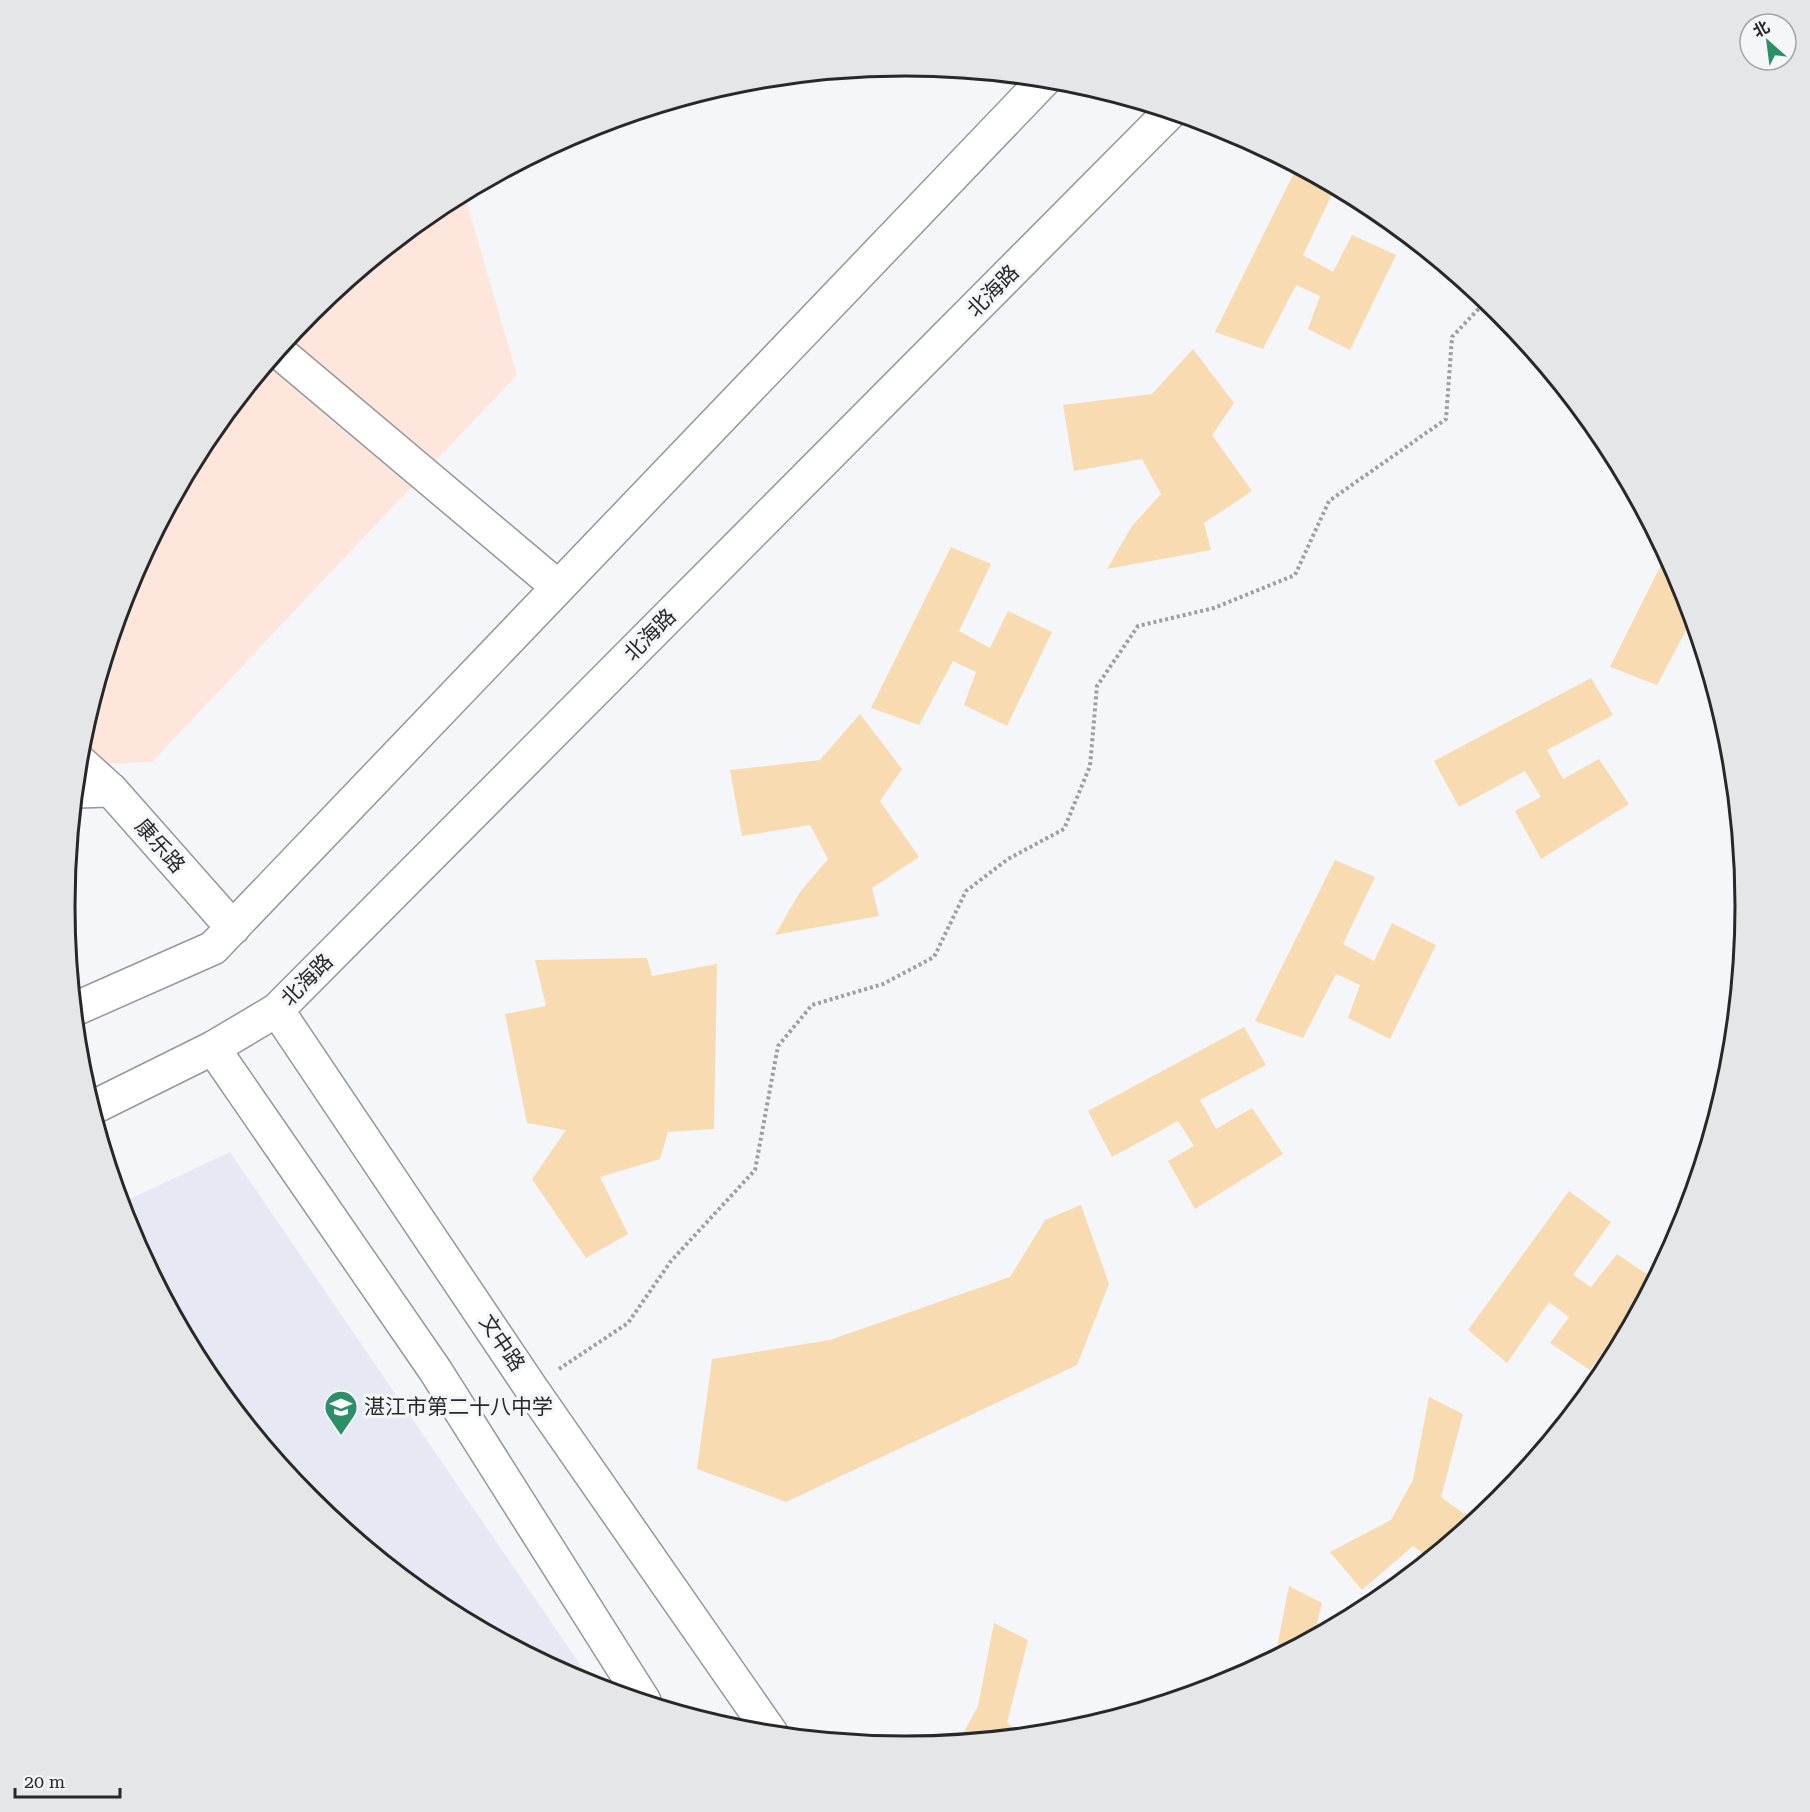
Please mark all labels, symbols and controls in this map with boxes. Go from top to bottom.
north arrow [1738,12,1798,72]
text: 北 [1750,17,1773,41]
street label: 北海路 [962,260,1024,322]
street label: 北海路 [619,604,681,666]
street label: 康乐路 [130,814,190,878]
street label: 北海路 [276,949,338,1011]
street label: 文中路 [474,1310,530,1376]
school or university icon: 湛江市第二十八中学 [323,1389,359,1436]
place label: 湛江市第二十八中学 [364,1395,553,1419]
scale bar [15,1761,120,1799]
text: 20 m [24,1771,65,1792]

